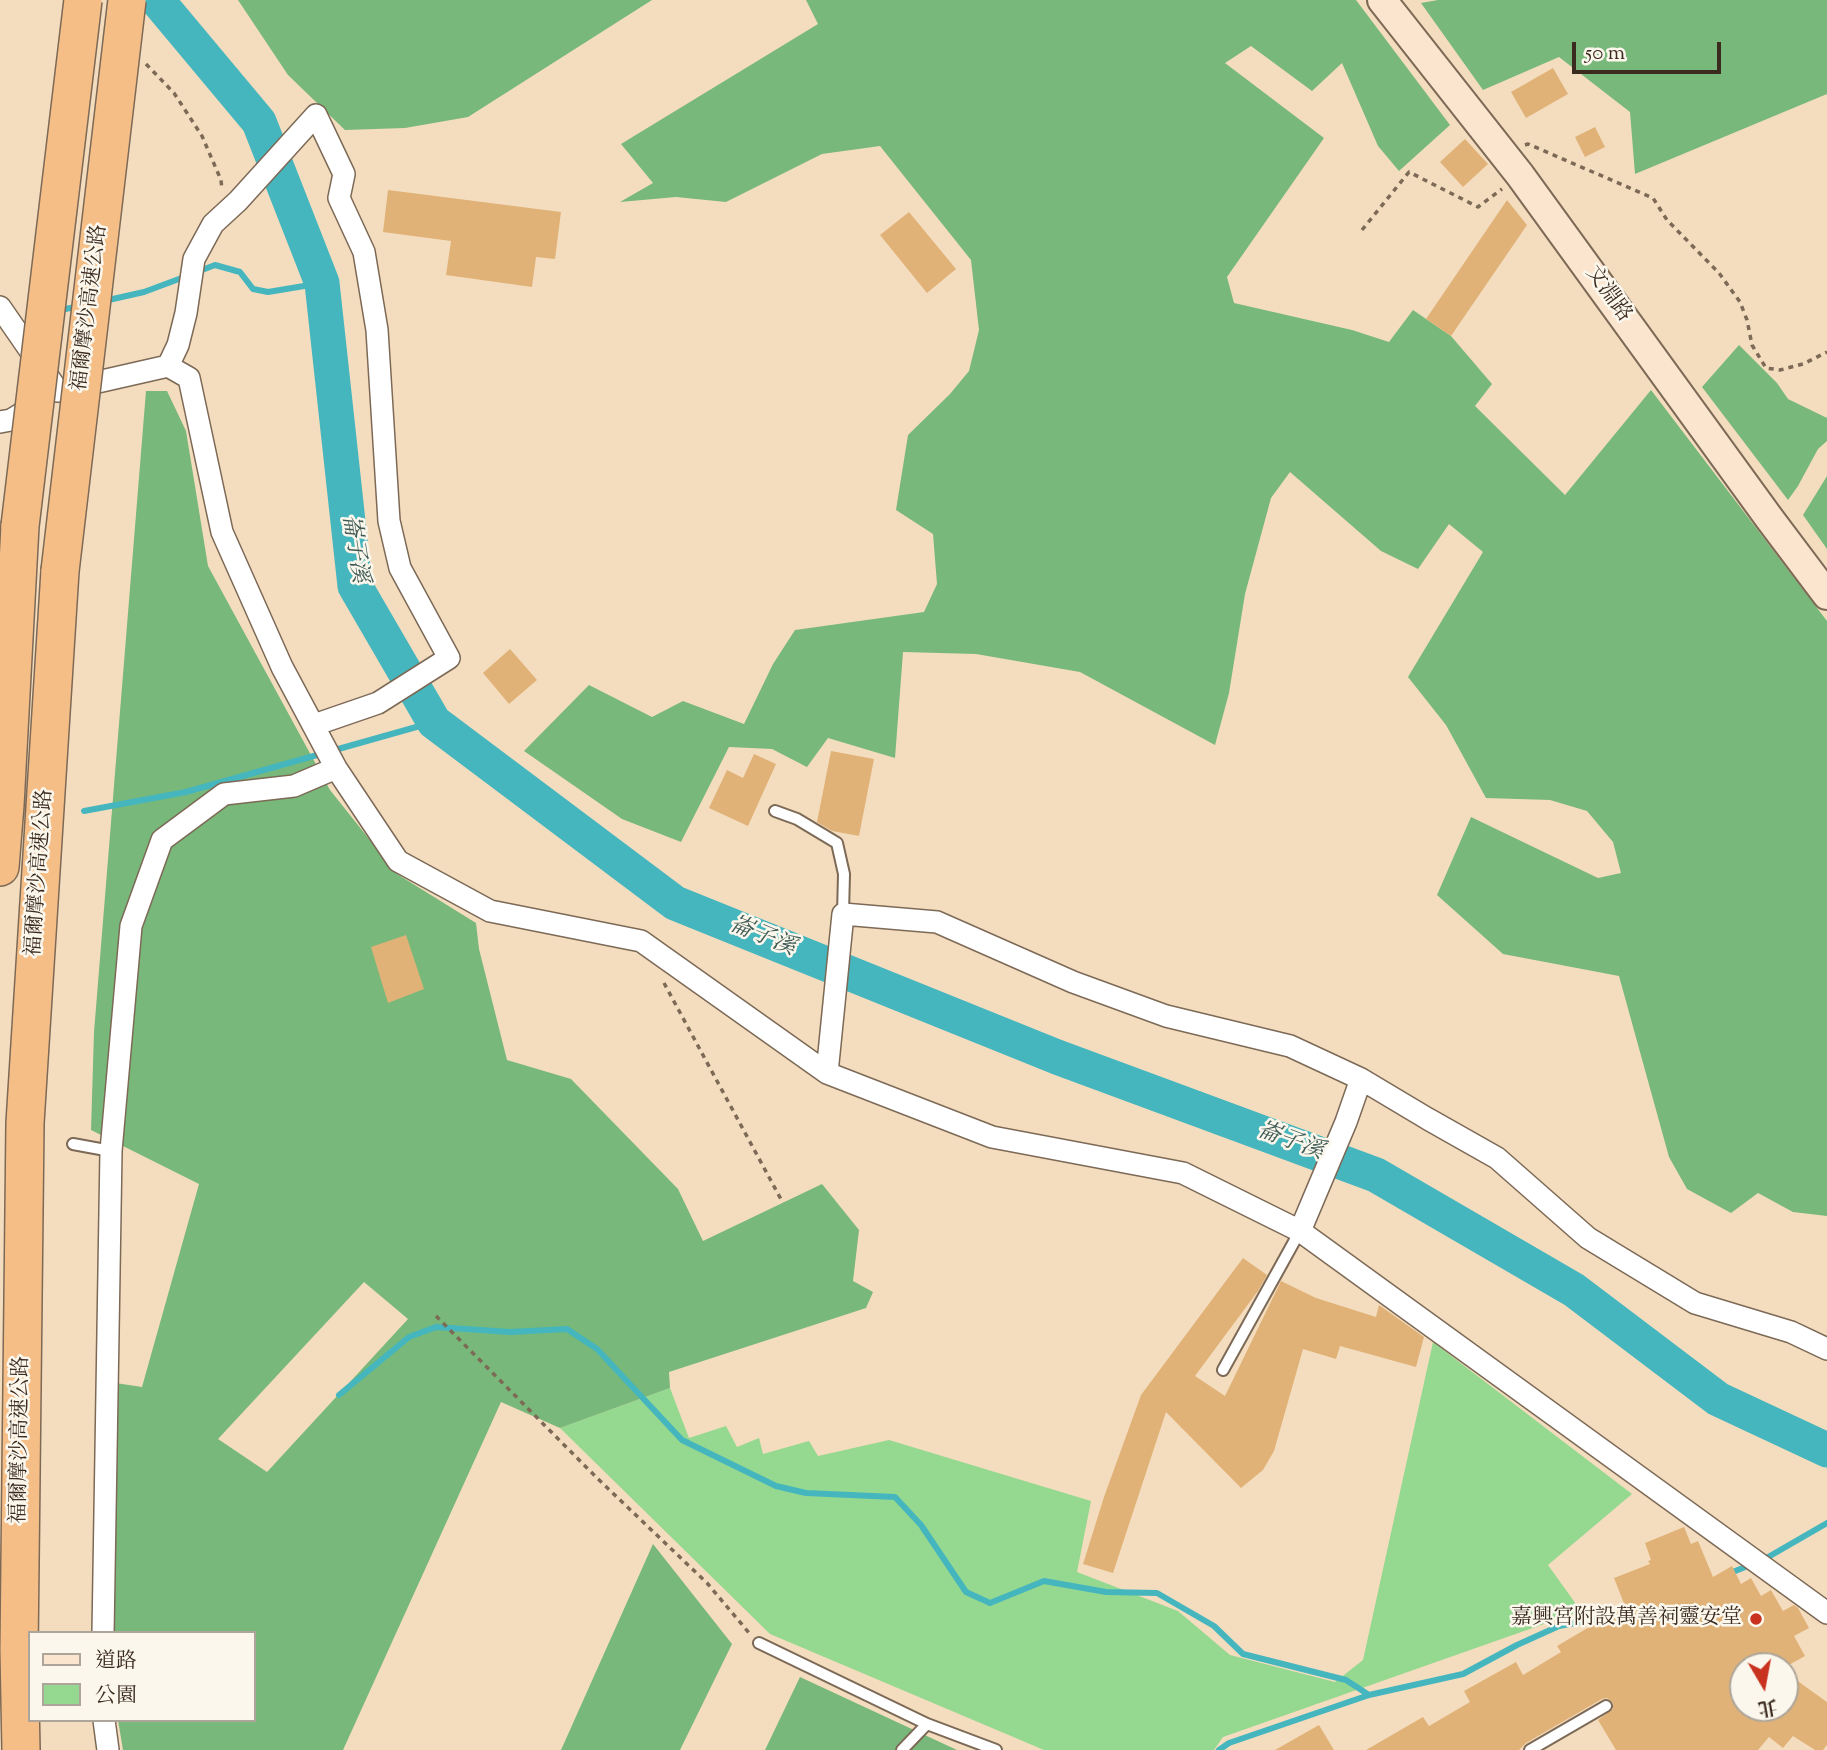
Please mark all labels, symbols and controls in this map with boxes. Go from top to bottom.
scale bar [1575,28,1724,72]
text: 50 m [1585,39,1625,69]
street label: 福爾摩沙高速公路 [68,223,114,393]
street label: 文淵路 [1578,262,1636,328]
water label: 崙子溪 [334,513,372,585]
street label: 福爾摩沙高速公路 [23,788,59,958]
water label: 崙子溪 [725,912,799,964]
water label: 崙子溪 [1253,1118,1327,1168]
street label: 福爾摩沙高速公路 [8,1356,36,1524]
place label: 嘉興宮附設萬善祠靈安堂 [1511,1606,1742,1632]
marker: 嘉興宮附設萬善祠靈安堂 [1748,1611,1764,1627]
legend [28,1631,256,1722]
text: 道路 [95,1647,137,1677]
north arrow [1729,1652,1799,1722]
text: 公園 [95,1682,137,1712]
text: 北 [1756,1691,1779,1721]

